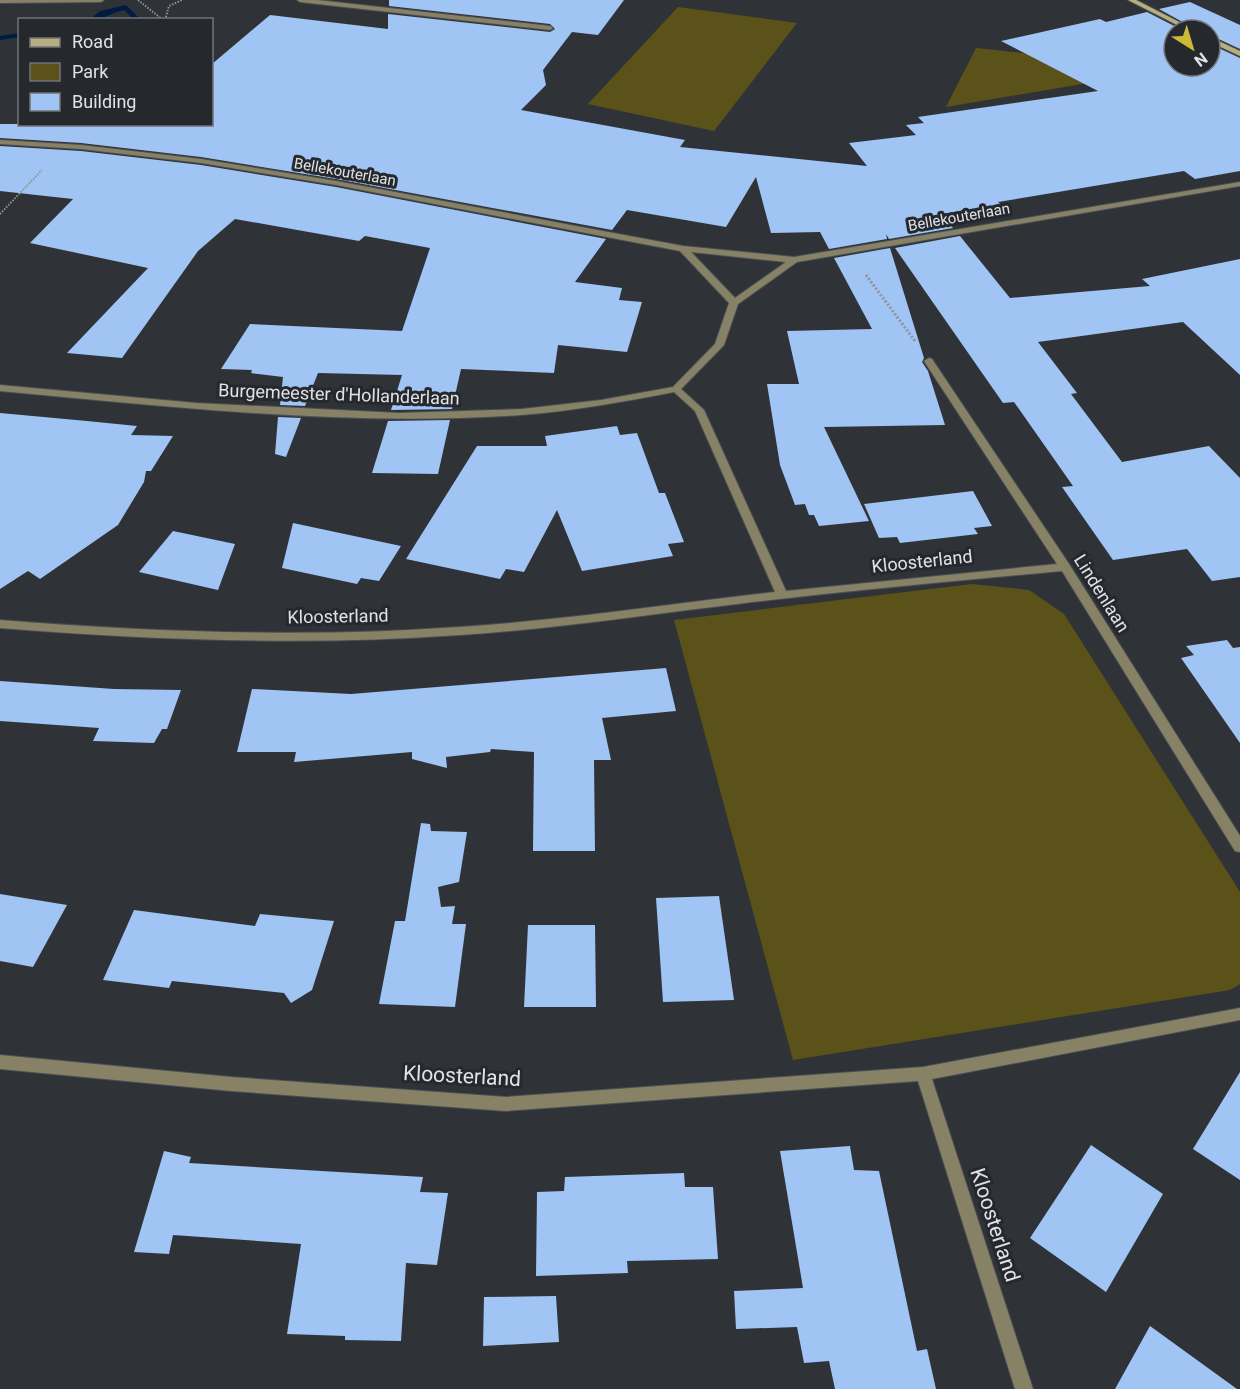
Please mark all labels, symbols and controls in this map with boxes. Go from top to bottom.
legend [18,18,213,126]
north arrow [1162,18,1222,78]
text: Road [72,31,113,52]
text: N [1190,49,1211,71]
text: Park [72,61,109,82]
text: Building [72,91,136,112]
street label: Bellekouterlaan [293,154,397,190]
street label: Bellekouterlaan [907,199,1011,235]
street label: Burgemeester d'Hollanderlaan [218,379,460,409]
street label: Kloosterland [871,545,973,577]
street label: Lindenlaan [1070,550,1134,636]
street label: Kloosterland [287,605,389,627]
street label: Kloosterland [402,1061,522,1091]
street label: Kloosterland [965,1165,1025,1285]

